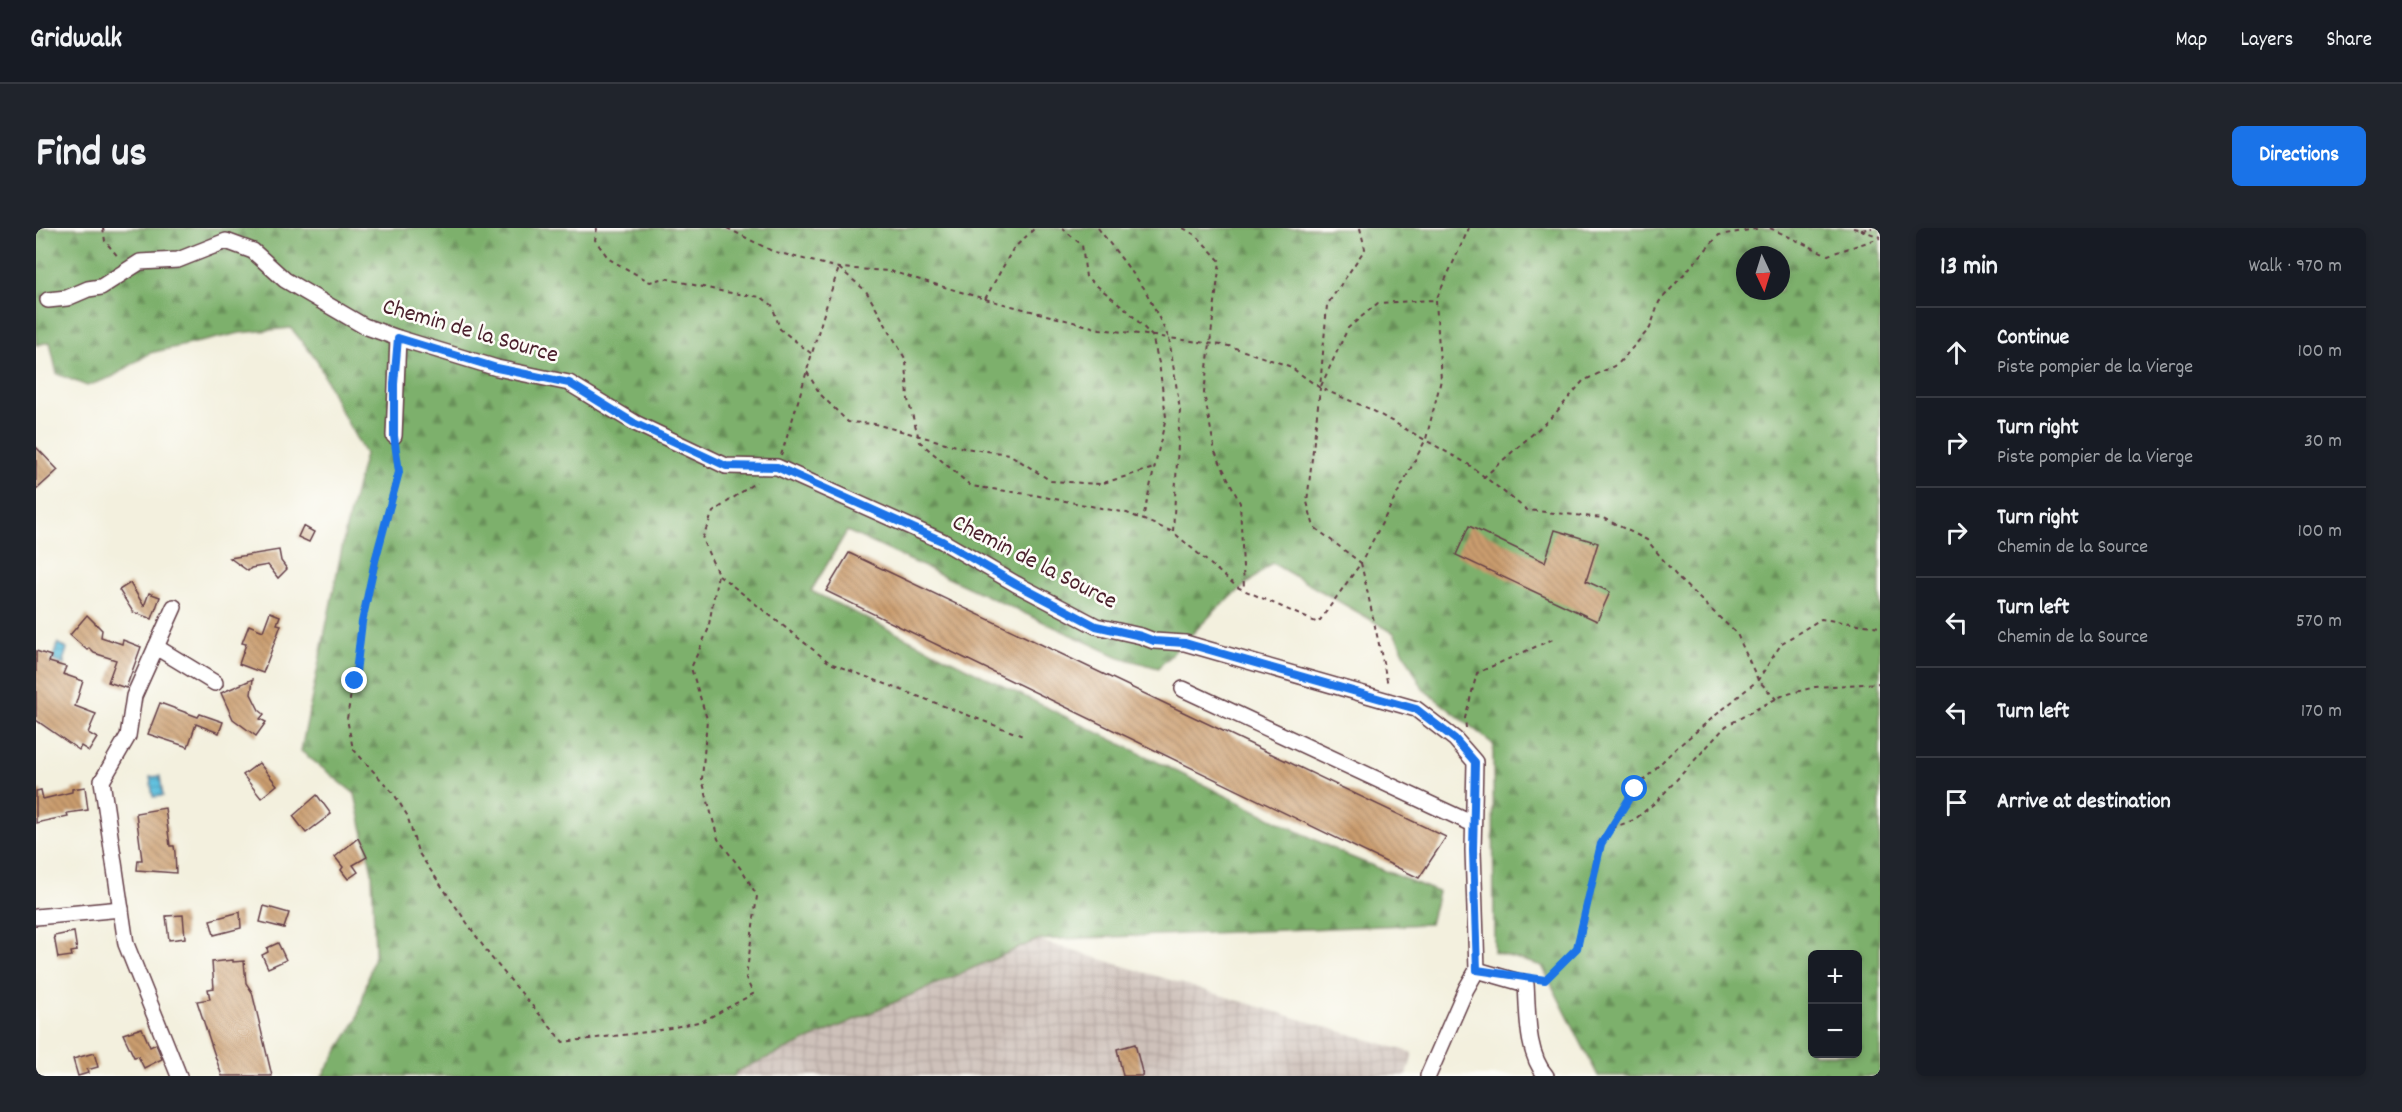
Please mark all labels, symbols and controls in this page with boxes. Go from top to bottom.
text: Gridwalk [30,21,122,61]
text: Map [2176,26,2207,56]
text: Layers [2240,26,2293,56]
text: Share [2326,26,2372,56]
text: Find us [36,126,147,186]
button: Directions [2232,126,2366,186]
north arrow [1736,246,1790,300]
text: 13 min [1940,249,1998,286]
text: Walk · 970 m [2248,253,2342,281]
street label: Chemin de la Source [378,291,562,373]
text: Continue [1997,323,2069,354]
icon: ahead [1940,336,1973,369]
text: 100 m [2298,338,2342,366]
text: Piste pompier de la Vierge [1997,354,2193,382]
text: Turn right [1997,413,2079,444]
icon: right [1940,426,1973,459]
text: 30 m [2304,428,2342,456]
text: Piste pompier de la Vierge [1997,444,2193,472]
text: Turn right [1997,503,2079,534]
street label: Chemin de la Source [945,507,1123,619]
icon: right [1940,516,1973,549]
text: 100 m [2298,518,2342,546]
text: Chemin de la Source [1997,534,2148,562]
text: Turn left [1997,593,2069,624]
icon: left [1940,606,1973,639]
text: 570 m [2296,608,2342,636]
text: Chemin de la Source [1997,624,2148,652]
route end [341,667,367,693]
icon: left [1940,696,1973,729]
text: Turn left [1997,697,2069,728]
text: 170 m [2301,698,2342,726]
route start [1621,775,1647,801]
icon: arrive [1940,786,1973,819]
text: Arrive at destination [1997,787,2171,818]
map controls [1808,950,1862,1058]
button: + [1808,950,1862,1004]
button: − [1808,1004,1862,1058]

